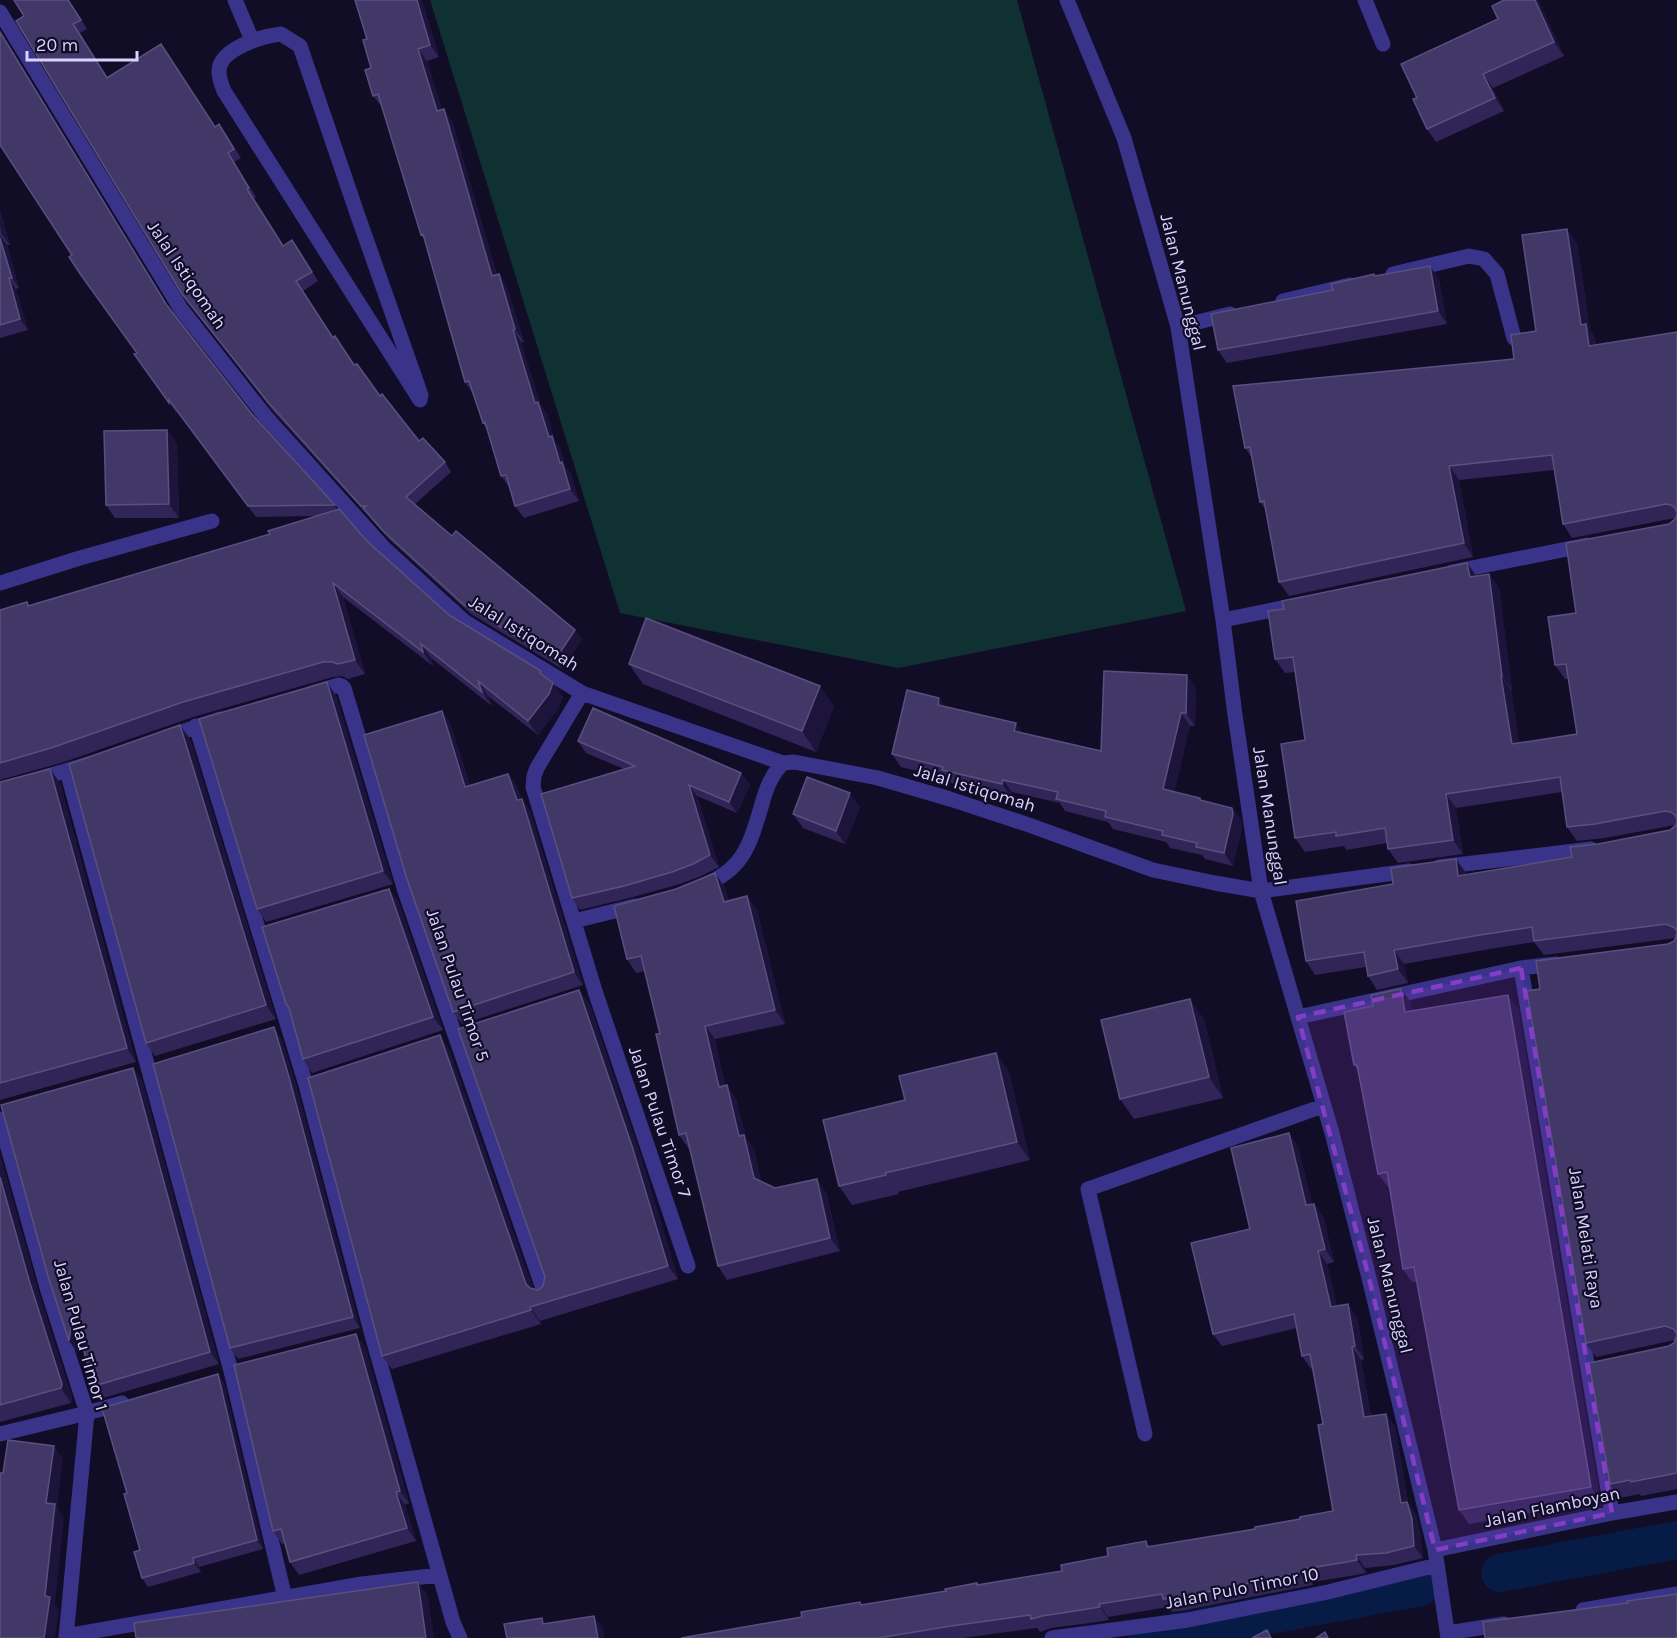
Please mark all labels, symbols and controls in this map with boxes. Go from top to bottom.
scale bar [27,24,136,62]
text: 20 m [36,34,78,56]
street label: Jalan Manunggal [1155,211,1211,353]
street label: Jalal Istiqomah [143,217,231,333]
street label: Jalal Istiqomah [465,590,583,676]
street label: Jalan Manunggal [1248,745,1292,887]
street label: Jalal Istiqomah [912,759,1038,817]
street label: Jalan Pulau Timor 5 [422,906,494,1064]
street label: Jalan Pulau Timor 7 [624,1043,696,1201]
street label: Jalan Melati Raya [1564,1166,1608,1310]
street label: Jalan Manunggal [1362,1214,1418,1356]
street label: Jalan Pulau Timor 1 [49,1257,113,1413]
street label: Jalan Flamboyan [1482,1482,1622,1532]
street label: Jalan Pulo Timor 10 [1163,1562,1321,1614]

